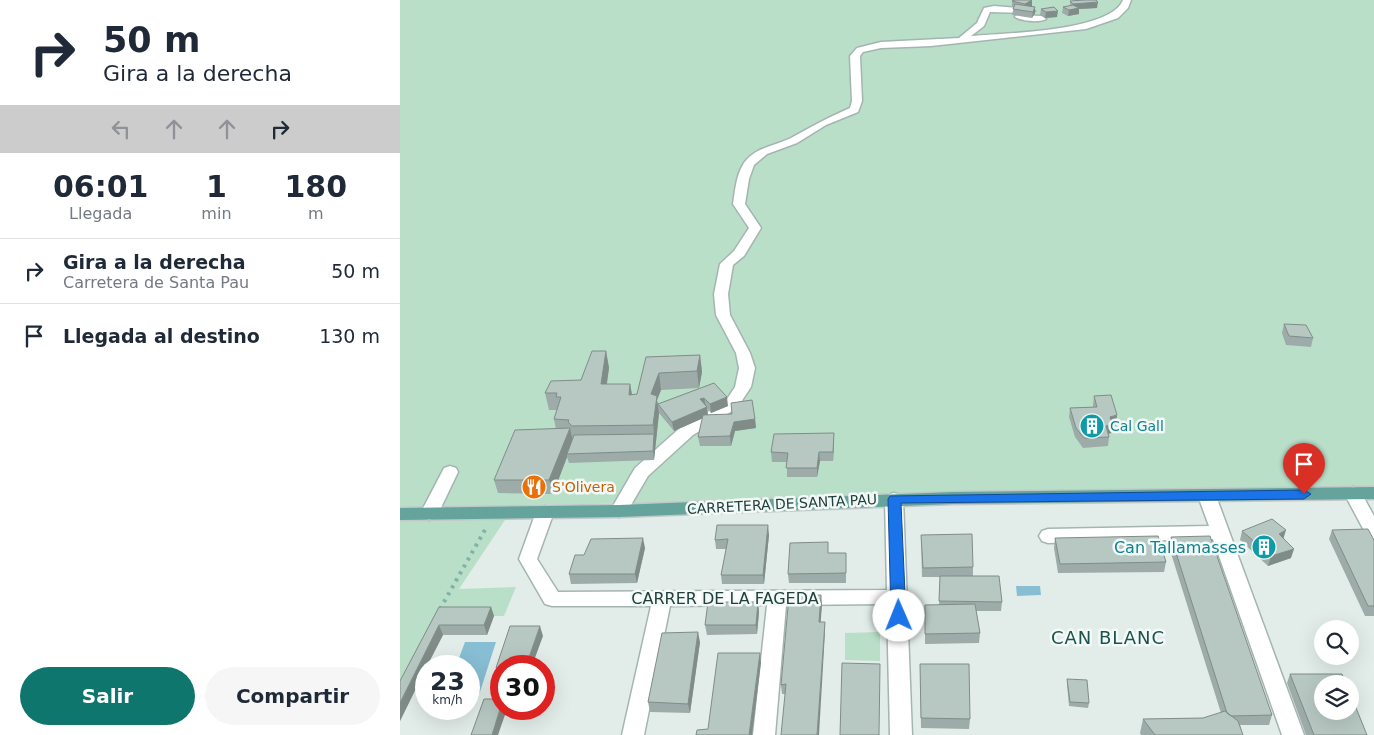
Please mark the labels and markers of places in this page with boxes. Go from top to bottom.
building icon: Cal Gall [1079,413,1105,439]
place label: Cal Gall [1110,418,1164,434]
pin [1283,443,1325,494]
restaurant icon: S'Olivera [521,474,547,500]
place label: S'Olivera [552,479,615,495]
building icon: Can Tallamasses [1251,534,1277,560]
place label: Can Tallamasses [1114,538,1246,557]

